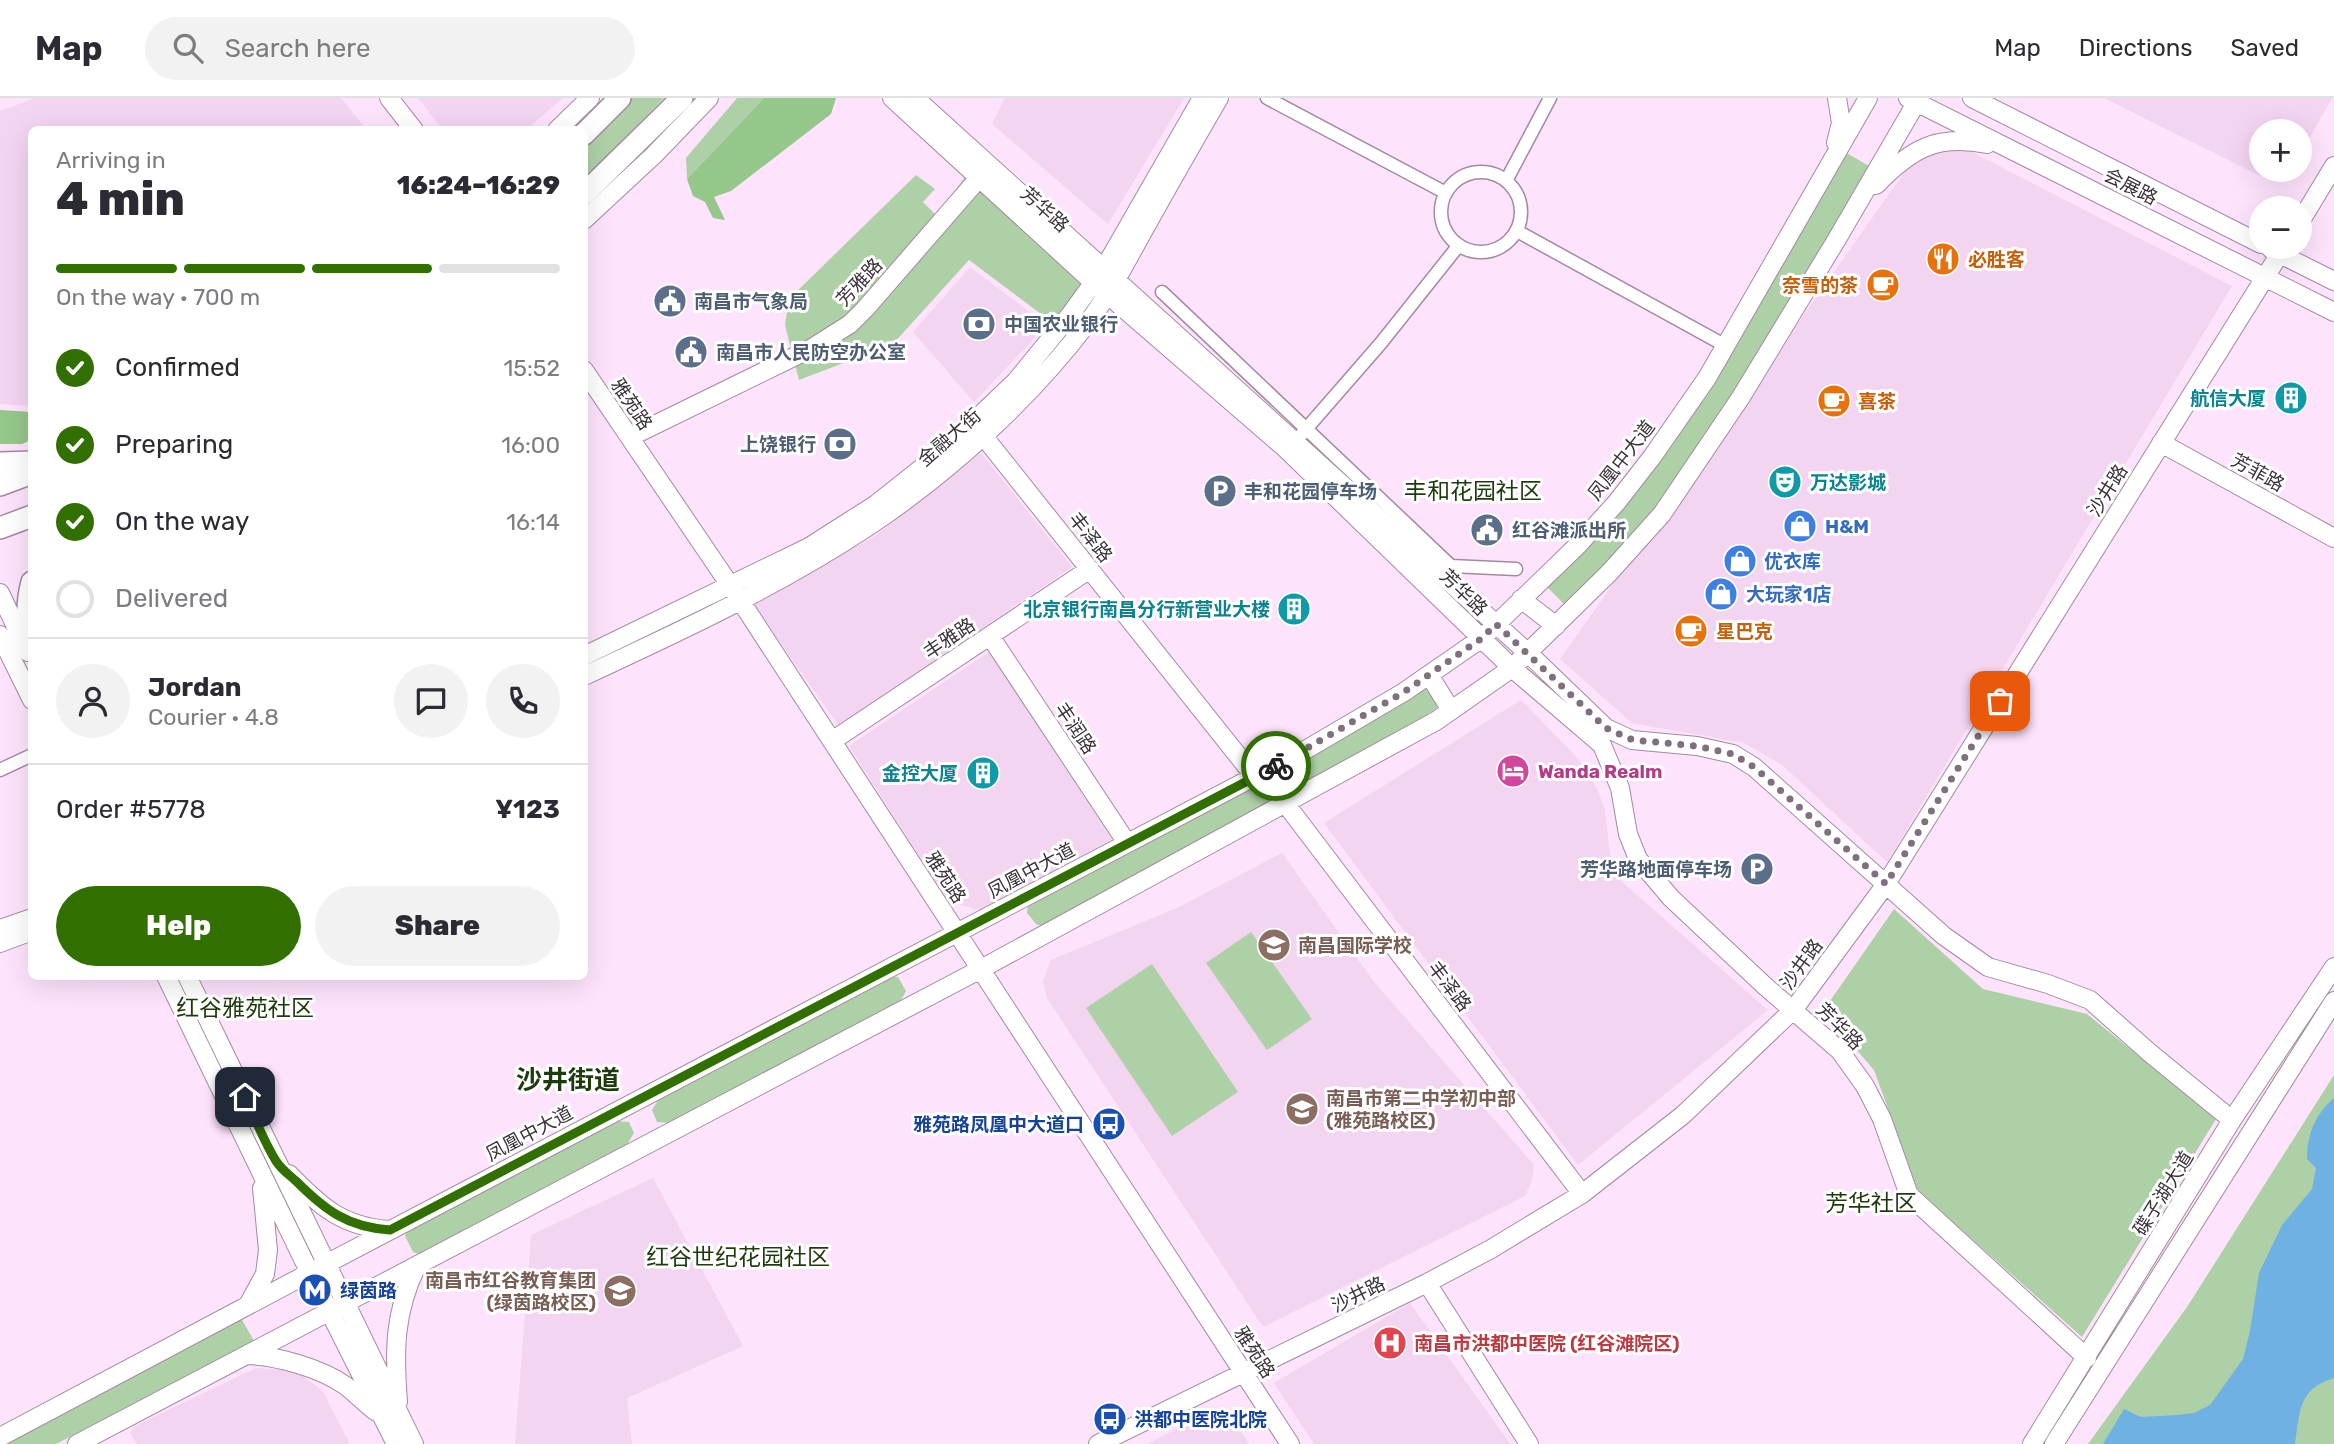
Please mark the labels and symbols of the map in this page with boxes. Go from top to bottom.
street label: 会展路 [2100,163,2161,210]
street label: 芳华路 [1016,182,1074,237]
restaurant icon: 必胜客 [1924,240,1962,278]
place label: 必胜客 [1968,248,2025,271]
street label: 芳雅路 [832,254,887,311]
cafe icon: 奈雪的茶 [1864,266,1902,304]
place label: 奈雪的茶 [1782,274,1858,297]
public building icon: 南昌市气象局 [651,282,689,320]
place label: 南昌市气象局 [694,290,808,313]
bank icon: 中国农业银行 [960,305,998,343]
place label: 中国农业银行 [1004,313,1118,336]
public building icon: 南昌市人民防空办公室 [672,333,710,371]
place label: 南昌市人民防空办公室 [716,341,906,364]
street label: 雅苑路 [606,374,657,434]
building icon: 航信大厦 [2272,379,2310,417]
cafe icon: 喜茶 [1815,382,1853,420]
place label: 航信大厦 [2190,387,2266,410]
place label: 喜茶 [1858,390,1896,413]
street label: 金融大街 [913,404,986,471]
street label: 凤凰中大道 [1583,416,1660,505]
bank icon: 上饶银行 [821,425,859,463]
place label: 上饶银行 [740,433,816,456]
street label: 芳菲路 [2227,449,2288,496]
street label: 沙井路 [2083,460,2132,521]
theatre icon: 万达影城 [1766,463,1804,501]
place label: 万达影城 [1810,471,1886,494]
parking icon: 丰和花园停车场 [1201,472,1239,510]
district label: 丰和花园社区 [1404,477,1542,505]
place label: 丰和花园停车场 [1244,480,1377,503]
shop icon: H&M [1781,507,1819,545]
street label: 丰泽路 [1064,508,1117,567]
public building icon: 红谷滩派出所 [1468,511,1506,549]
place label: H&M [1825,515,1869,538]
place label: 红谷滩派出所 [1512,519,1626,542]
shop icon: 优衣库 [1721,542,1759,580]
place label: 优衣库 [1764,550,1821,573]
street label: 芳华路 [1435,564,1492,620]
shop icon: 大玩家1店 [1702,575,1740,613]
place label: 大玩家1店 [1746,583,1831,606]
building icon: 北京银行南昌分行新营业大楼 [1275,590,1313,628]
place label: 北京银行南昌分行新营业大楼 [1023,598,1270,621]
cafe icon: 星巴克 [1672,612,1710,650]
street label: 丰雅路 [919,613,979,664]
place label: 星巴克 [1716,620,1773,643]
pin [1970,671,2030,731]
street label: 丰润路 [1050,698,1101,758]
courier [1241,731,1311,801]
hotel icon: Wanda Realm [1494,752,1532,790]
building icon: 金控大厦 [964,754,1002,792]
place label: Wanda Realm [1538,760,1662,783]
place label: 金控大厦 [882,762,958,785]
street label: 凤凰中大道 [984,838,1079,903]
street label: 雅苑路 [920,847,971,907]
parking icon: 芳华路地面停车场 [1738,850,1776,888]
place label: 芳华路地面停车场 [1580,858,1732,881]
school or university icon: 南昌国际学校 [1255,926,1293,964]
place label: 南昌国际学校 [1298,934,1412,957]
street label: 沙井路 [1775,934,1827,994]
street label: 丰泽路 [1423,957,1476,1016]
district label: 红谷雅苑社区 [176,994,314,1022]
street label: 芳华路 [1811,998,1868,1055]
district label: 沙井街道 [516,1065,620,1096]
pin [215,1067,275,1127]
place label: 南昌市第二中学初中部 (雅苑路校区) [1326,1087,1516,1132]
school or university icon: 南昌市第二中学初中部 (雅苑路校区) [1283,1090,1321,1128]
street label: 凤凰中大道 [482,1101,577,1166]
bus stop icon: 雅苑路凤凰中大道口 [1090,1105,1128,1143]
place label: 雅苑路凤凰中大道口 [913,1113,1084,1136]
street label: 碟子湖大道 [2128,1147,2198,1240]
district label: 芳华社区 [1825,1189,1917,1217]
district label: 红谷世纪花园社区 [646,1243,830,1271]
place label: 南昌市红谷教育集团 (绿茵路校区) [425,1269,596,1314]
metro station icon: 绿茵路 [296,1271,334,1309]
school or university icon: 南昌市红谷教育集团 (绿茵路校区) [601,1272,639,1310]
street label: 沙井路 [1328,1272,1389,1317]
place label: 绿茵路 [340,1279,397,1302]
street label: 雅苑路 [1229,1322,1280,1382]
hospital icon: 南昌市洪都中医院 (红谷滩院区) [1371,1324,1409,1362]
place label: 南昌市洪都中医院 (红谷滩院区) [1414,1332,1680,1355]
bus stop icon: 洪都中医院北院 [1091,1400,1129,1438]
place label: 洪都中医院北院 [1134,1408,1267,1431]

